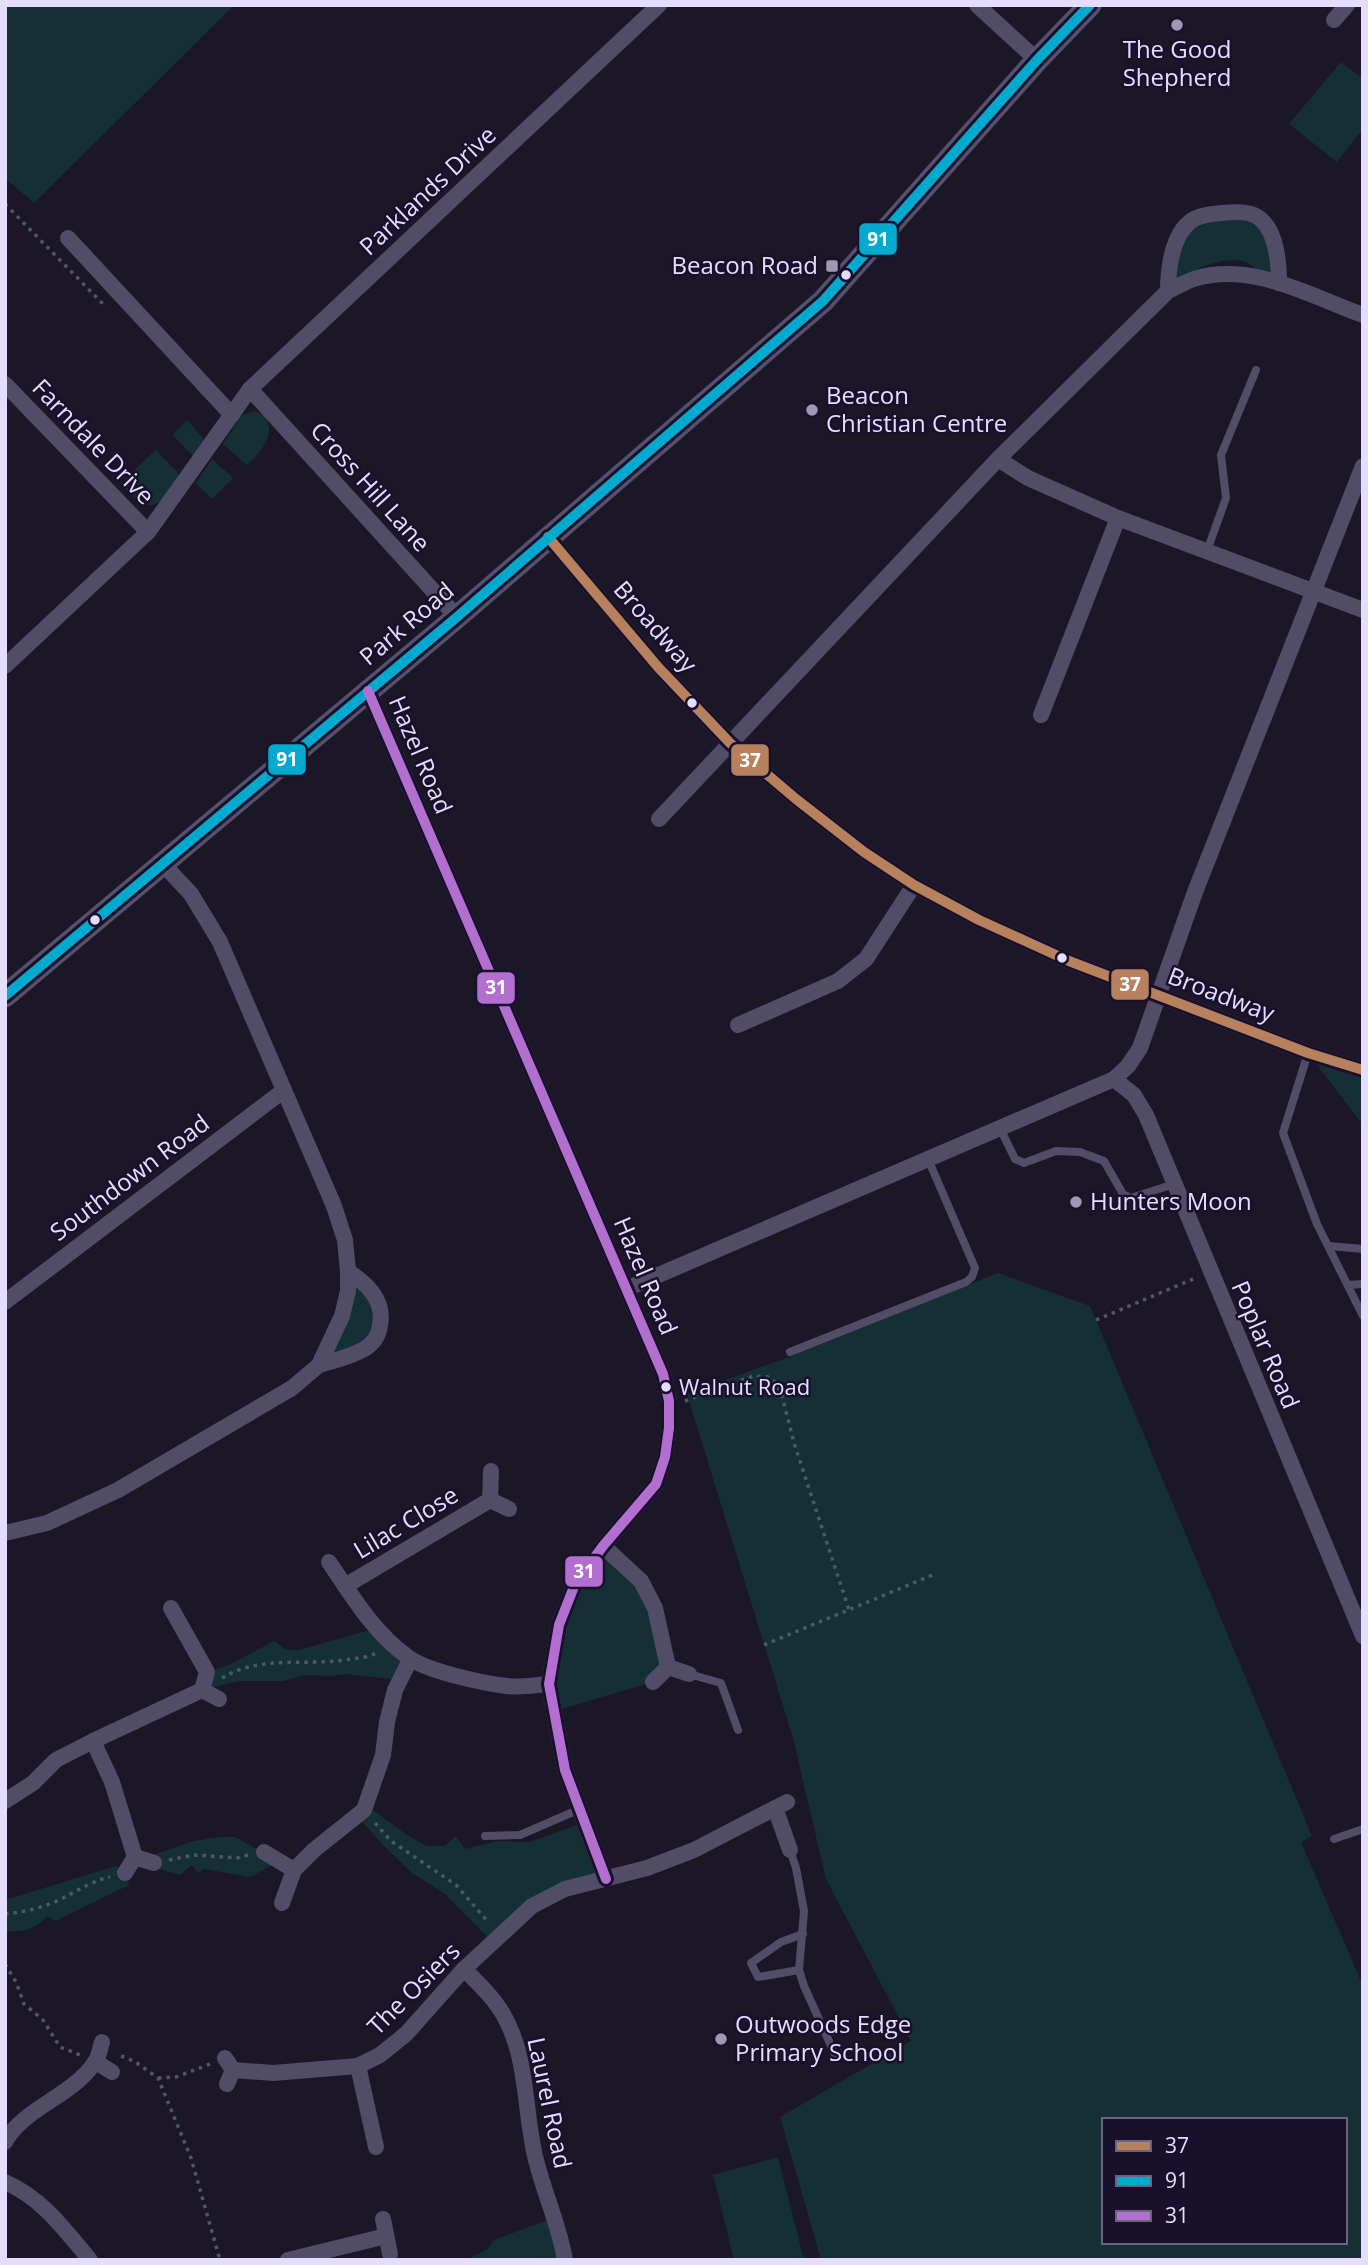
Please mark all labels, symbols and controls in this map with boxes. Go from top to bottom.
marker: The Good Shepherd [1169,17,1185,33]
place label: The Good Shepherd [1123,32,1231,93]
street label: Parklands Drive [352,118,502,262]
line badge: 91 [858,222,898,256]
text: 91 [867,226,889,252]
place label: Beacon Road [672,248,818,281]
marker: Beacon Road [824,258,840,274]
unlabelled marker [839,268,853,282]
street label: Farndale Drive [26,371,162,511]
place label: Beacon Christian Centre [826,378,1007,439]
marker: Beacon Christian Centre [804,402,820,418]
street label: Cross Hill Lane [304,414,438,558]
street label: Broadway [607,573,706,680]
street label: Park Road [352,574,460,672]
street label: Hazel Road [382,690,461,819]
unlabelled marker [685,696,699,710]
line badge: 91 [267,743,307,776]
line badge: 37 [730,743,770,777]
text: 91 [276,746,298,772]
text: 37 [739,747,761,773]
unlabelled marker [88,913,102,927]
unlabelled marker [1055,951,1069,965]
street label: Broadway [1163,958,1281,1029]
line badge: 37 [1110,968,1150,1001]
line badge: 31 [476,971,516,1005]
text: 37 [1119,971,1141,997]
text: 31 [485,974,507,1000]
street label: Southdown Road [43,1106,216,1248]
place label: Hunters Moon [1090,1184,1252,1217]
marker: Hunters Moon [1068,1194,1084,1210]
street label: Hazel Road [607,1211,686,1340]
street label: Poplar Road [1225,1275,1308,1414]
place label: Walnut Road [679,1371,810,1401]
marker: Walnut Road [659,1380,673,1394]
street label: Lilac Close [347,1478,464,1566]
line badge: 31 [564,1555,604,1588]
text: 31 [573,1558,595,1584]
street label: The Osiers [359,1934,467,2042]
place label: Outwoods Edge Primary School [735,2007,911,2068]
marker: Outwoods Edge Primary School [713,2031,729,2047]
street label: Laurel Road [520,2034,580,2171]
legend [1102,2118,1347,2244]
text: 37 [1165,2131,1189,2159]
text: 91 [1165,2166,1189,2194]
text: 31 [1165,2201,1189,2229]

